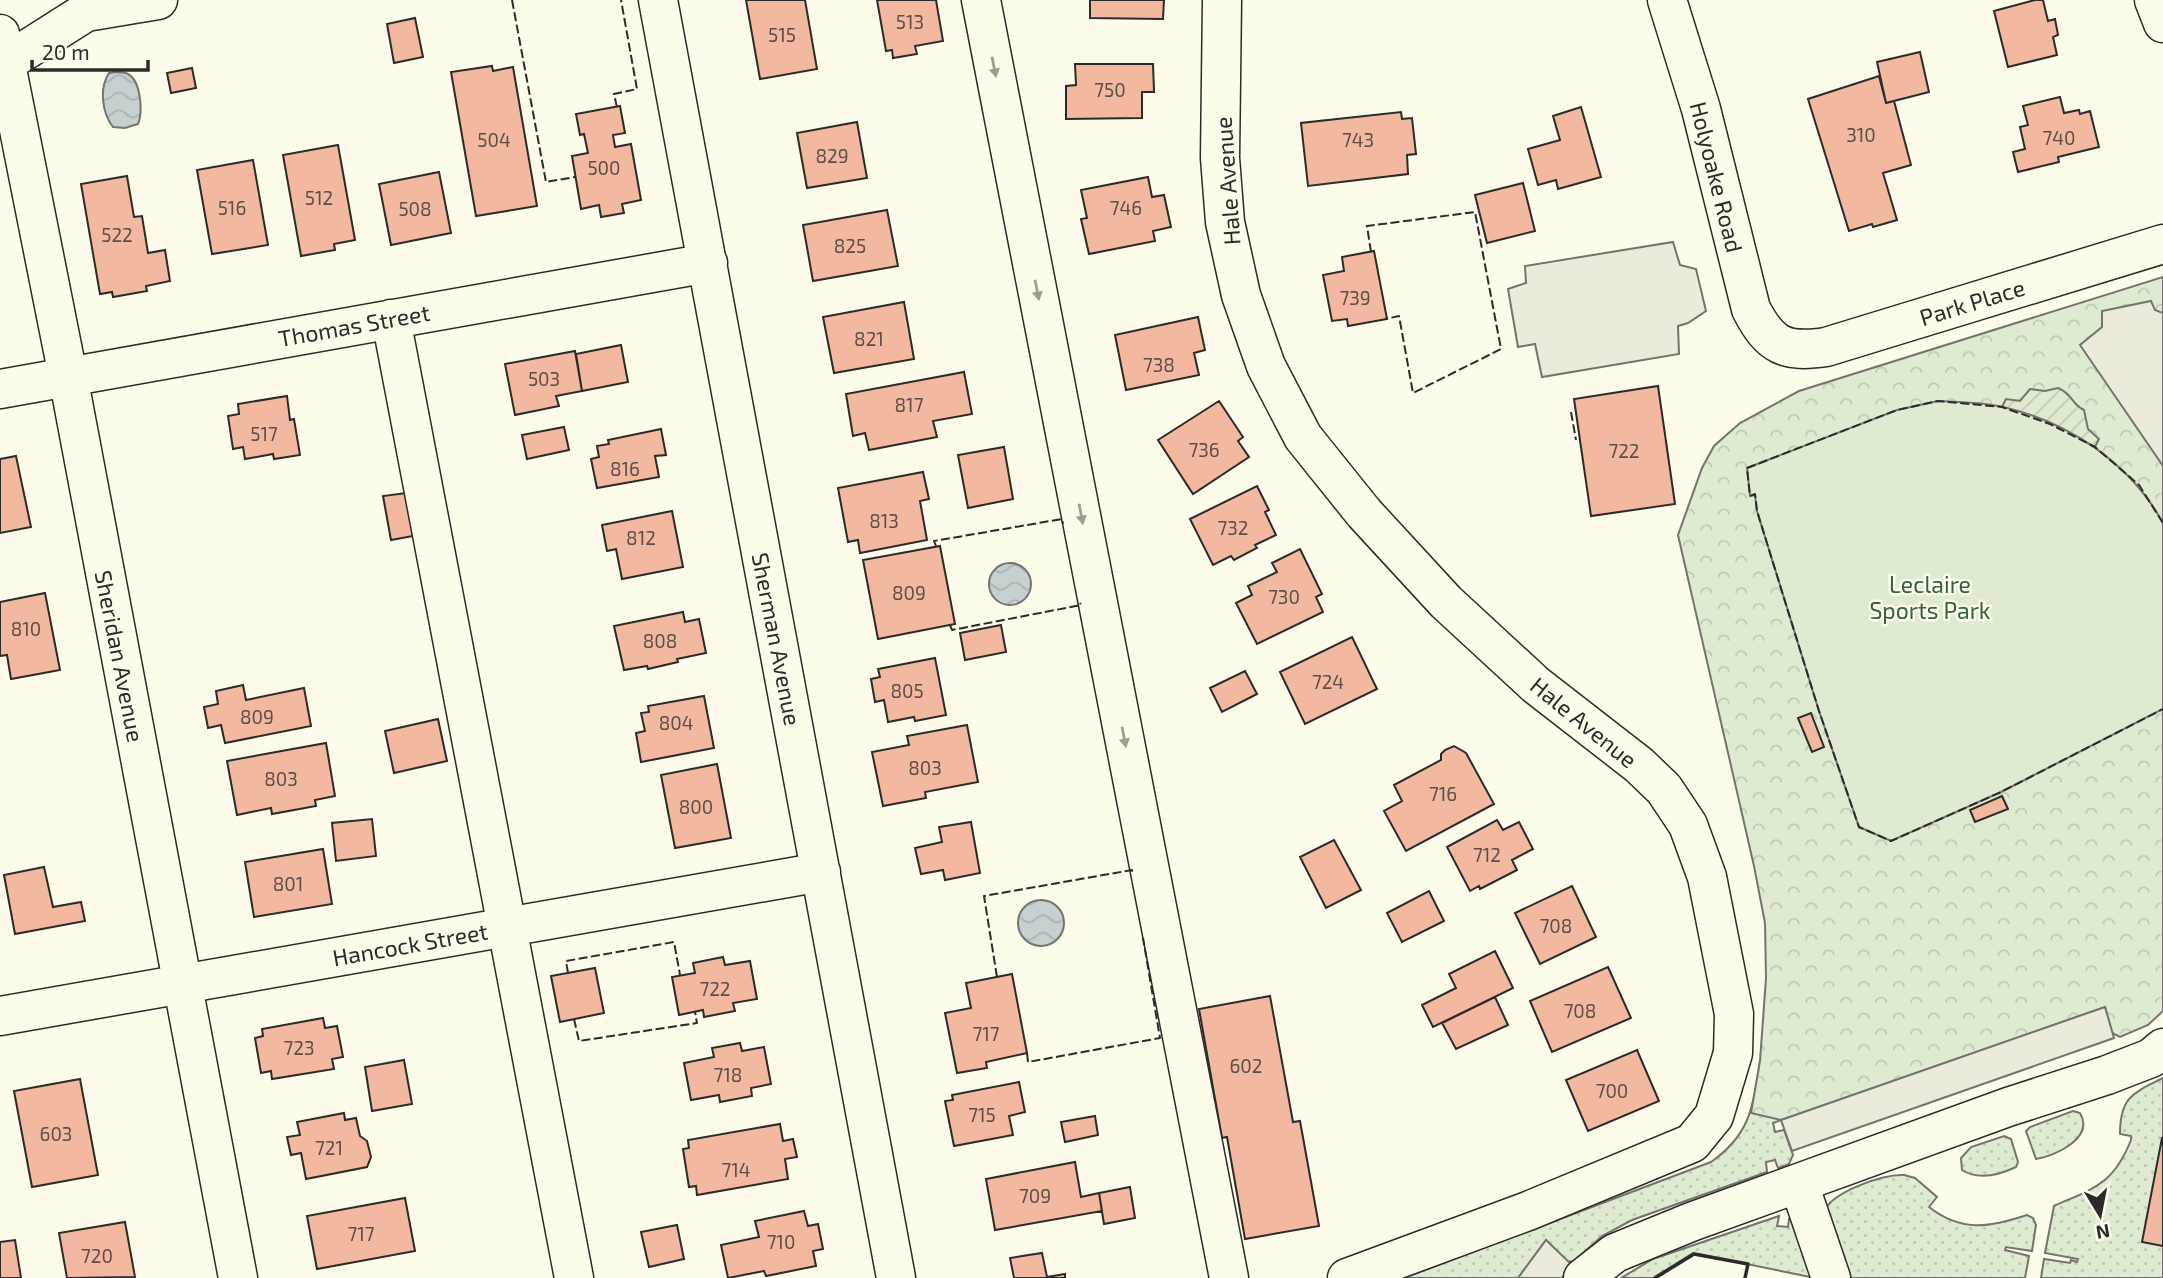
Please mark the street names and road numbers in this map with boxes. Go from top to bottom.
street label: Holyoake Road [1685,99,1749,255]
street label: Hale Avenue [1209,116,1245,246]
street label: Park Place [1916,273,2028,331]
street label: Thomas Street [276,298,432,352]
street label: Sherman Avenue [747,550,807,728]
street label: Sheridan Avenue [90,568,150,744]
street label: Hale Avenue [1525,671,1643,773]
street label: Hancock Street [330,917,490,971]

